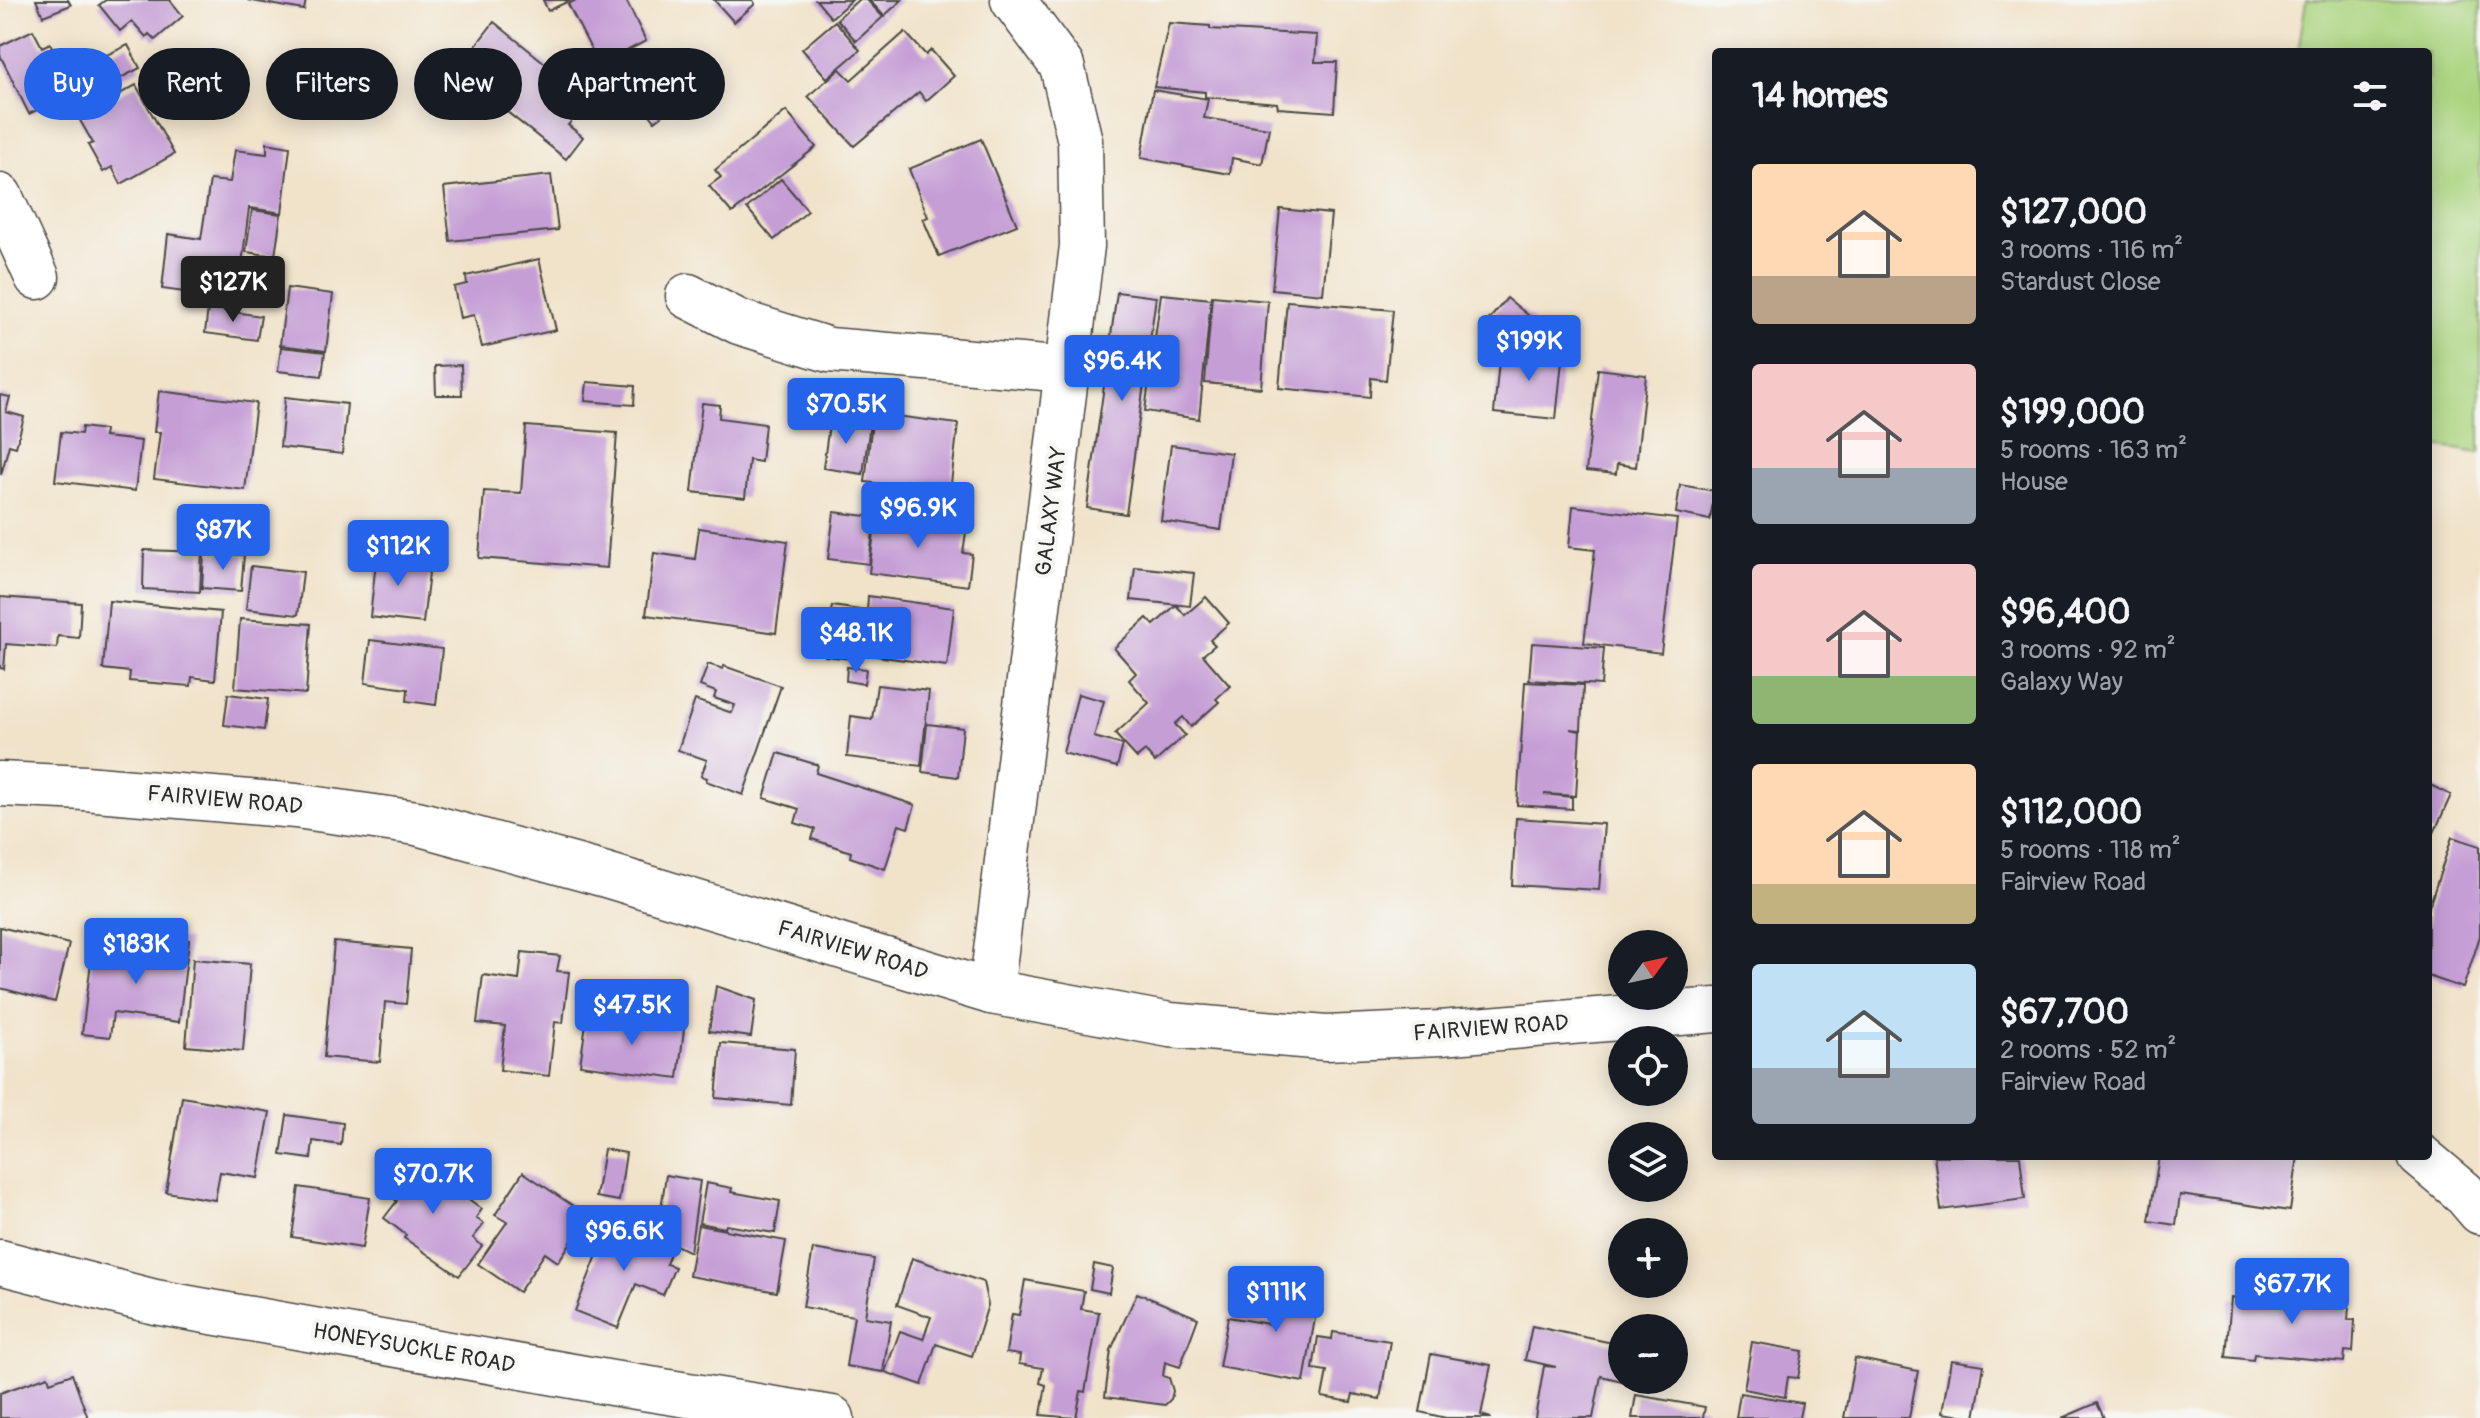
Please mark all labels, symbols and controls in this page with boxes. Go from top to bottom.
chip: Buy [24,48,122,120]
chip: Rent [138,48,250,120]
chip: Filters [266,48,398,120]
chip: New [414,48,522,120]
chip: Apartment [538,48,725,120]
icon: filters [2348,74,2392,118]
text: 14 homes [1752,75,1888,118]
text: $127,000 [2000,191,2147,234]
icon: home [1816,196,1912,292]
text: 3 rooms · 116 m² [2000,234,2183,266]
pin: $127K [177,256,289,324]
text: $127K [199,266,267,298]
text: Stardust Close [2000,266,2161,298]
pin: $199K [1473,315,1585,383]
text: $199K [1496,325,1562,357]
pin: $96.4K [1057,335,1187,403]
text: $96.4K [1082,345,1162,377]
pin: $70.5K [781,378,911,446]
text: $70.5K [805,388,887,420]
text: $199,000 [2000,391,2145,434]
icon: home [1816,396,1912,492]
text: 5 rooms · 163 m² [2000,434,2187,466]
street label: GALAXY WAY [1029,445,1073,577]
text: House [2000,466,2068,498]
pin: $96.9K [853,482,983,550]
text: $96.9K [879,492,957,524]
pin: $87K [176,504,270,572]
text: $87K [195,514,251,546]
pin: $112K [342,520,454,588]
text: $112K [366,530,430,562]
text: $96,400 [2000,591,2131,634]
icon: home [1816,596,1912,692]
pin: $48.1K [791,607,921,675]
text: $48.1K [819,617,893,649]
text: 3 rooms · 92 m² [2000,634,2176,666]
text: Galaxy Way [2000,666,2123,698]
street label: FAIRVIEW ROAD [146,779,304,821]
text: $112,000 [2000,791,2142,834]
icon: home [1816,796,1912,892]
text: 5 rooms · 118 m² [2000,834,2181,866]
text: Fairview Road [2000,866,2146,898]
street label: FAIRVIEW ROAD [774,914,932,986]
pin: $183K [80,918,192,986]
text: $183K [102,928,170,960]
north arrow [1608,930,1688,1010]
map controls [1608,930,1688,1394]
pin: $47.5K [567,979,697,1047]
text: $47.5K [593,989,671,1021]
text: $67,700 [2000,991,2129,1034]
icon: home [1816,996,1912,1092]
street label: FAIRVIEW ROAD [1412,1009,1570,1047]
button: locate [1608,1026,1688,1106]
text: 2 rooms · 52 m² [2000,1034,2176,1066]
text: Fairview Road [2000,1066,2146,1098]
button: layers [1608,1122,1688,1202]
pin: $70.7K [368,1148,498,1216]
text: $70.7K [393,1158,473,1190]
pin: $96.6K [559,1205,689,1273]
text: $96.6K [584,1215,664,1247]
button: + [1608,1218,1688,1298]
pin: $67.7K [2227,1258,2357,1326]
pin: $111K [1220,1266,1332,1334]
text: $67.7K [2253,1268,2331,1300]
text: $111K [1246,1276,1306,1308]
button: − [1608,1314,1688,1394]
street label: HONEYSUCKLE ROAD [311,1316,517,1380]

